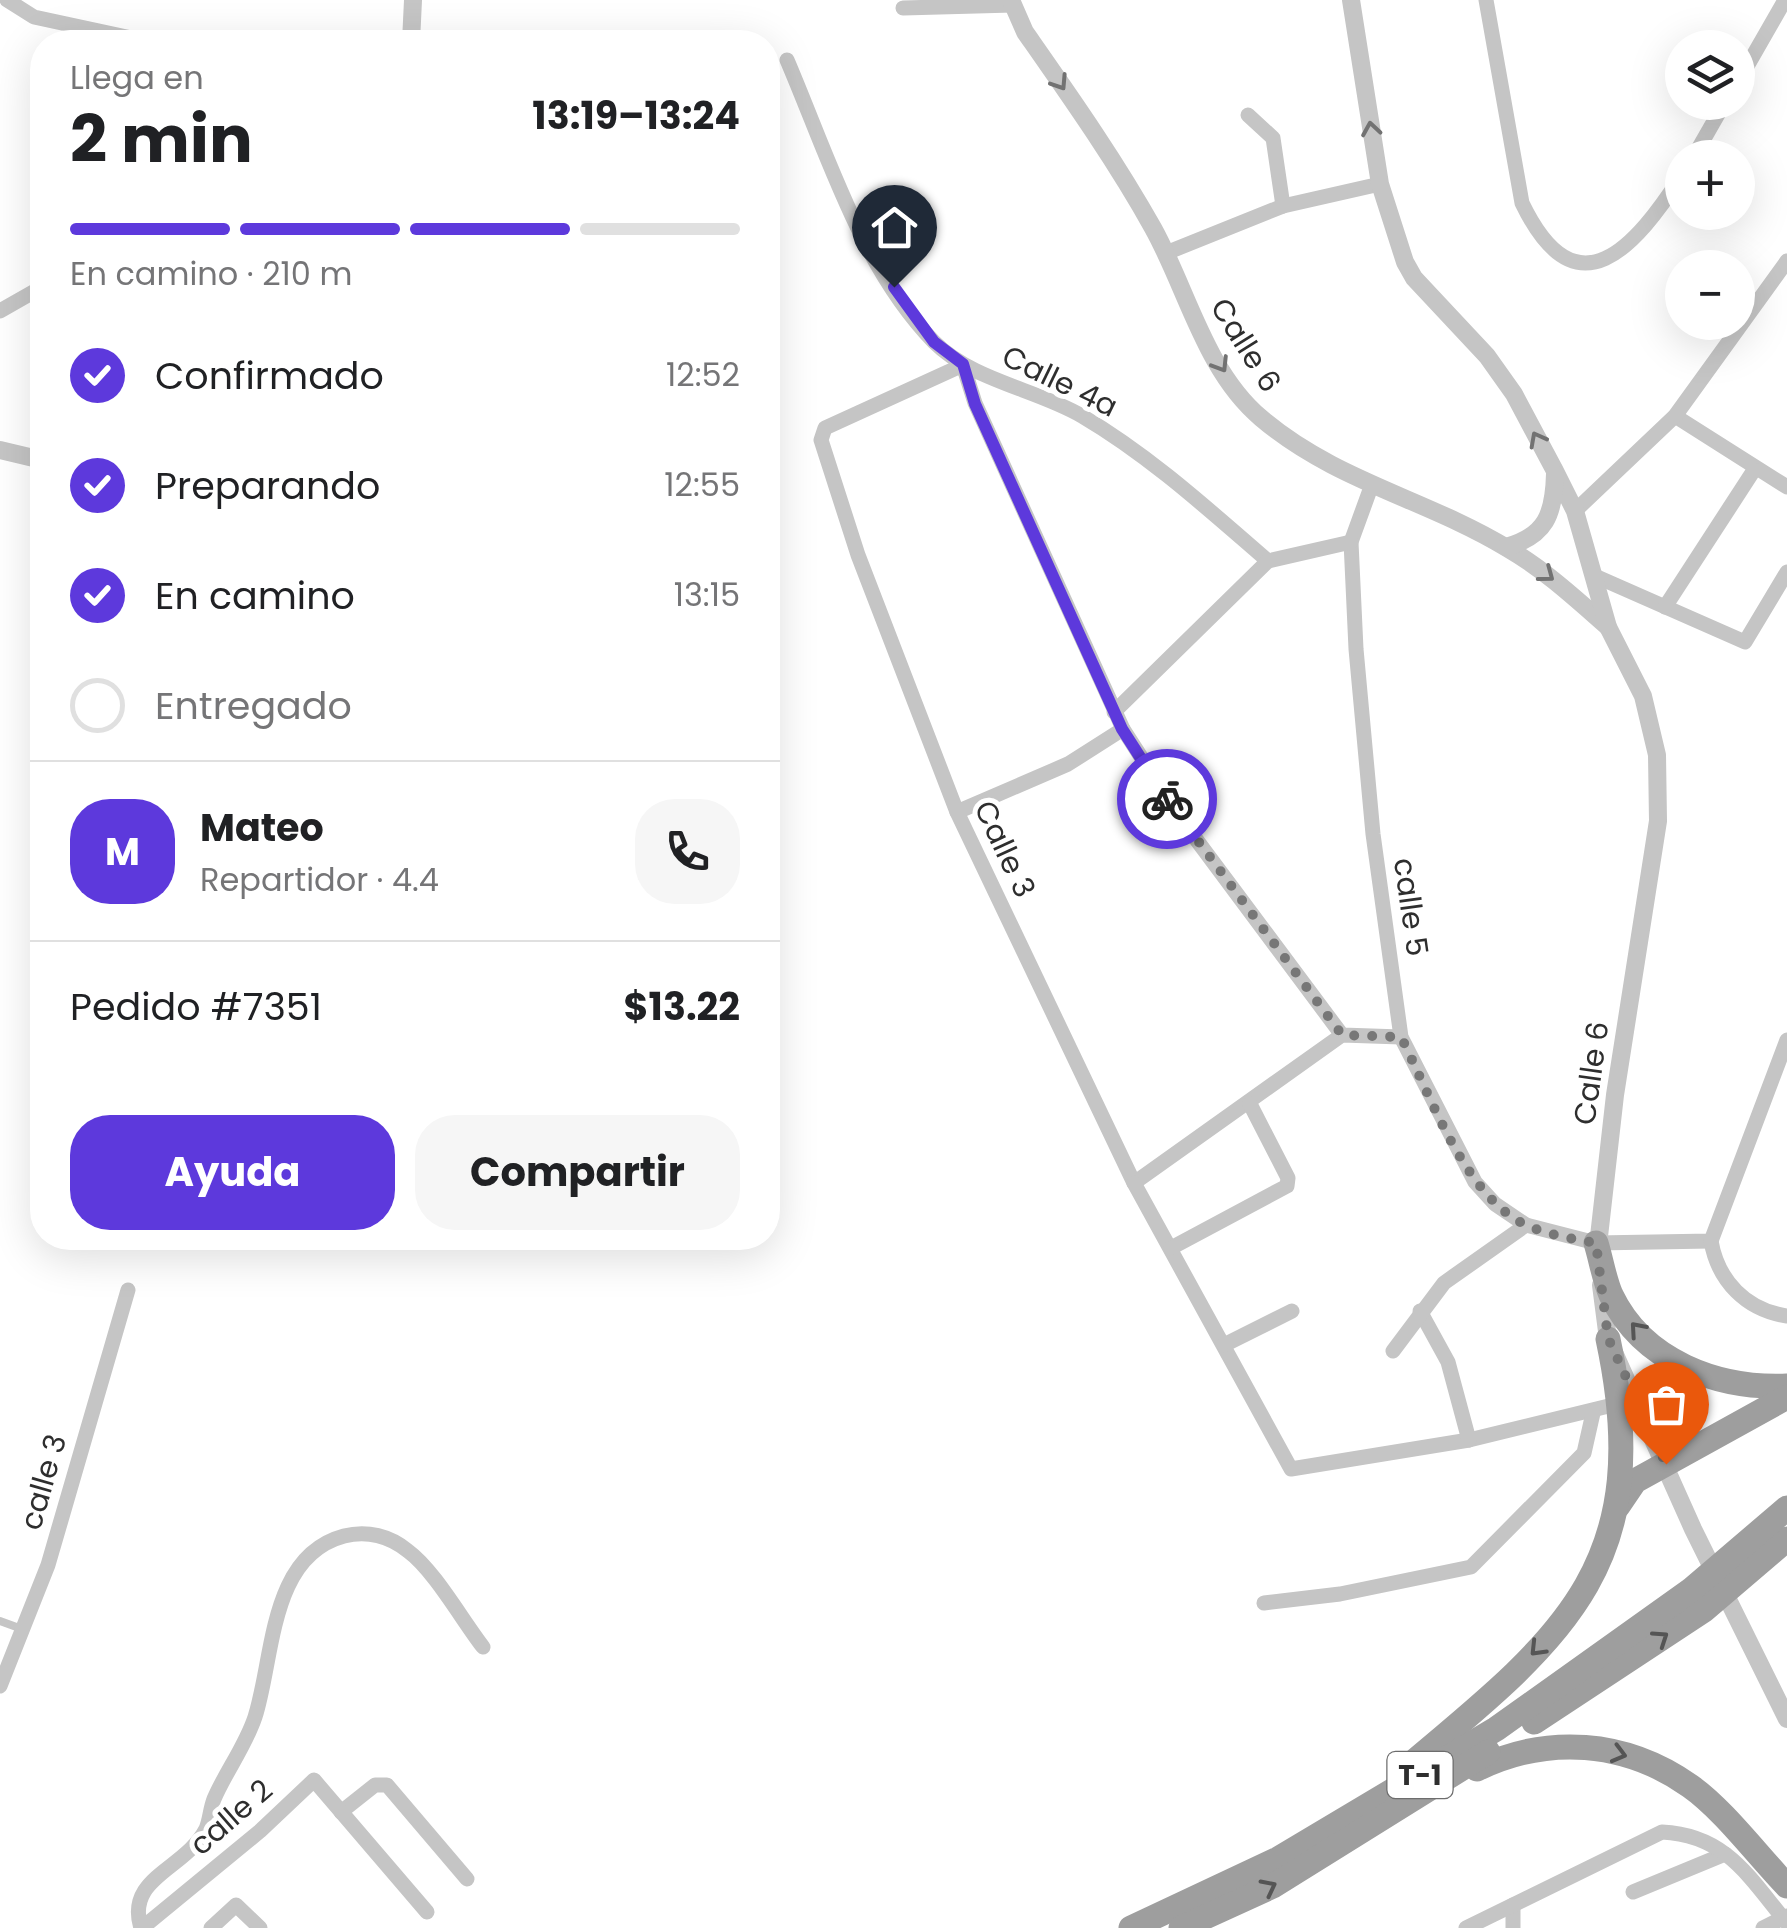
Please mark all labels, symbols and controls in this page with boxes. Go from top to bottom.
map controls [1665,30,1755,340]
button: layers [1665,30,1755,120]
text: Llega en [70,55,204,100]
one-way arrow [1048,73,1067,91]
text: 13:19–13:24 [532,89,740,142]
text: 2 min [70,94,253,185]
one-way arrow [1362,120,1383,137]
button: + [1665,140,1755,230]
pin [852,185,937,288]
icon: home [867,200,922,255]
button: − [1665,250,1755,340]
text: En camino · 210 m [70,251,352,296]
street label: Calle 6 [1200,290,1292,400]
street label: Calle 4a [995,335,1125,427]
icon: check [70,348,125,403]
text: Confirmado [155,349,384,402]
text: 12:52 [666,352,740,397]
one-way arrow [1209,354,1228,372]
one-way arrow [1530,431,1550,449]
icon: check [70,458,125,513]
text: Preparando [155,459,380,512]
text: 12:55 [664,462,740,507]
one-way arrow [1536,564,1554,581]
icon: check [70,568,125,623]
text: En camino [155,569,355,622]
text: 13:15 [674,572,740,617]
text: Entregado [155,679,352,732]
courier [1117,749,1217,849]
icon: bike [1140,772,1195,827]
street label: Calle 3 [964,793,1046,905]
button: phone [635,799,740,904]
text: Mateo [200,801,324,854]
text: M [105,825,140,878]
street label: calle 5 [1383,855,1439,959]
text: Repartidor · 4.4 [200,857,439,902]
text: Pedido #7351 [70,980,322,1033]
text: $13.22 [624,980,740,1033]
street label: Calle 6 [1562,1019,1620,1127]
button: Ayuda [70,1115,395,1230]
button: Compartir [415,1115,740,1230]
one-way arrow [1631,1322,1649,1341]
pin [1624,1362,1709,1465]
icon: bag [1639,1377,1694,1432]
street label: calle 3 [9,1429,77,1535]
one-way arrow [1651,1631,1669,1650]
one-way arrow [1531,1638,1549,1656]
one-way arrow [1610,1742,1627,1763]
road number: T-1 [1388,1752,1452,1798]
street label: calle 2 [180,1769,282,1865]
one-way arrow [1259,1880,1277,1899]

